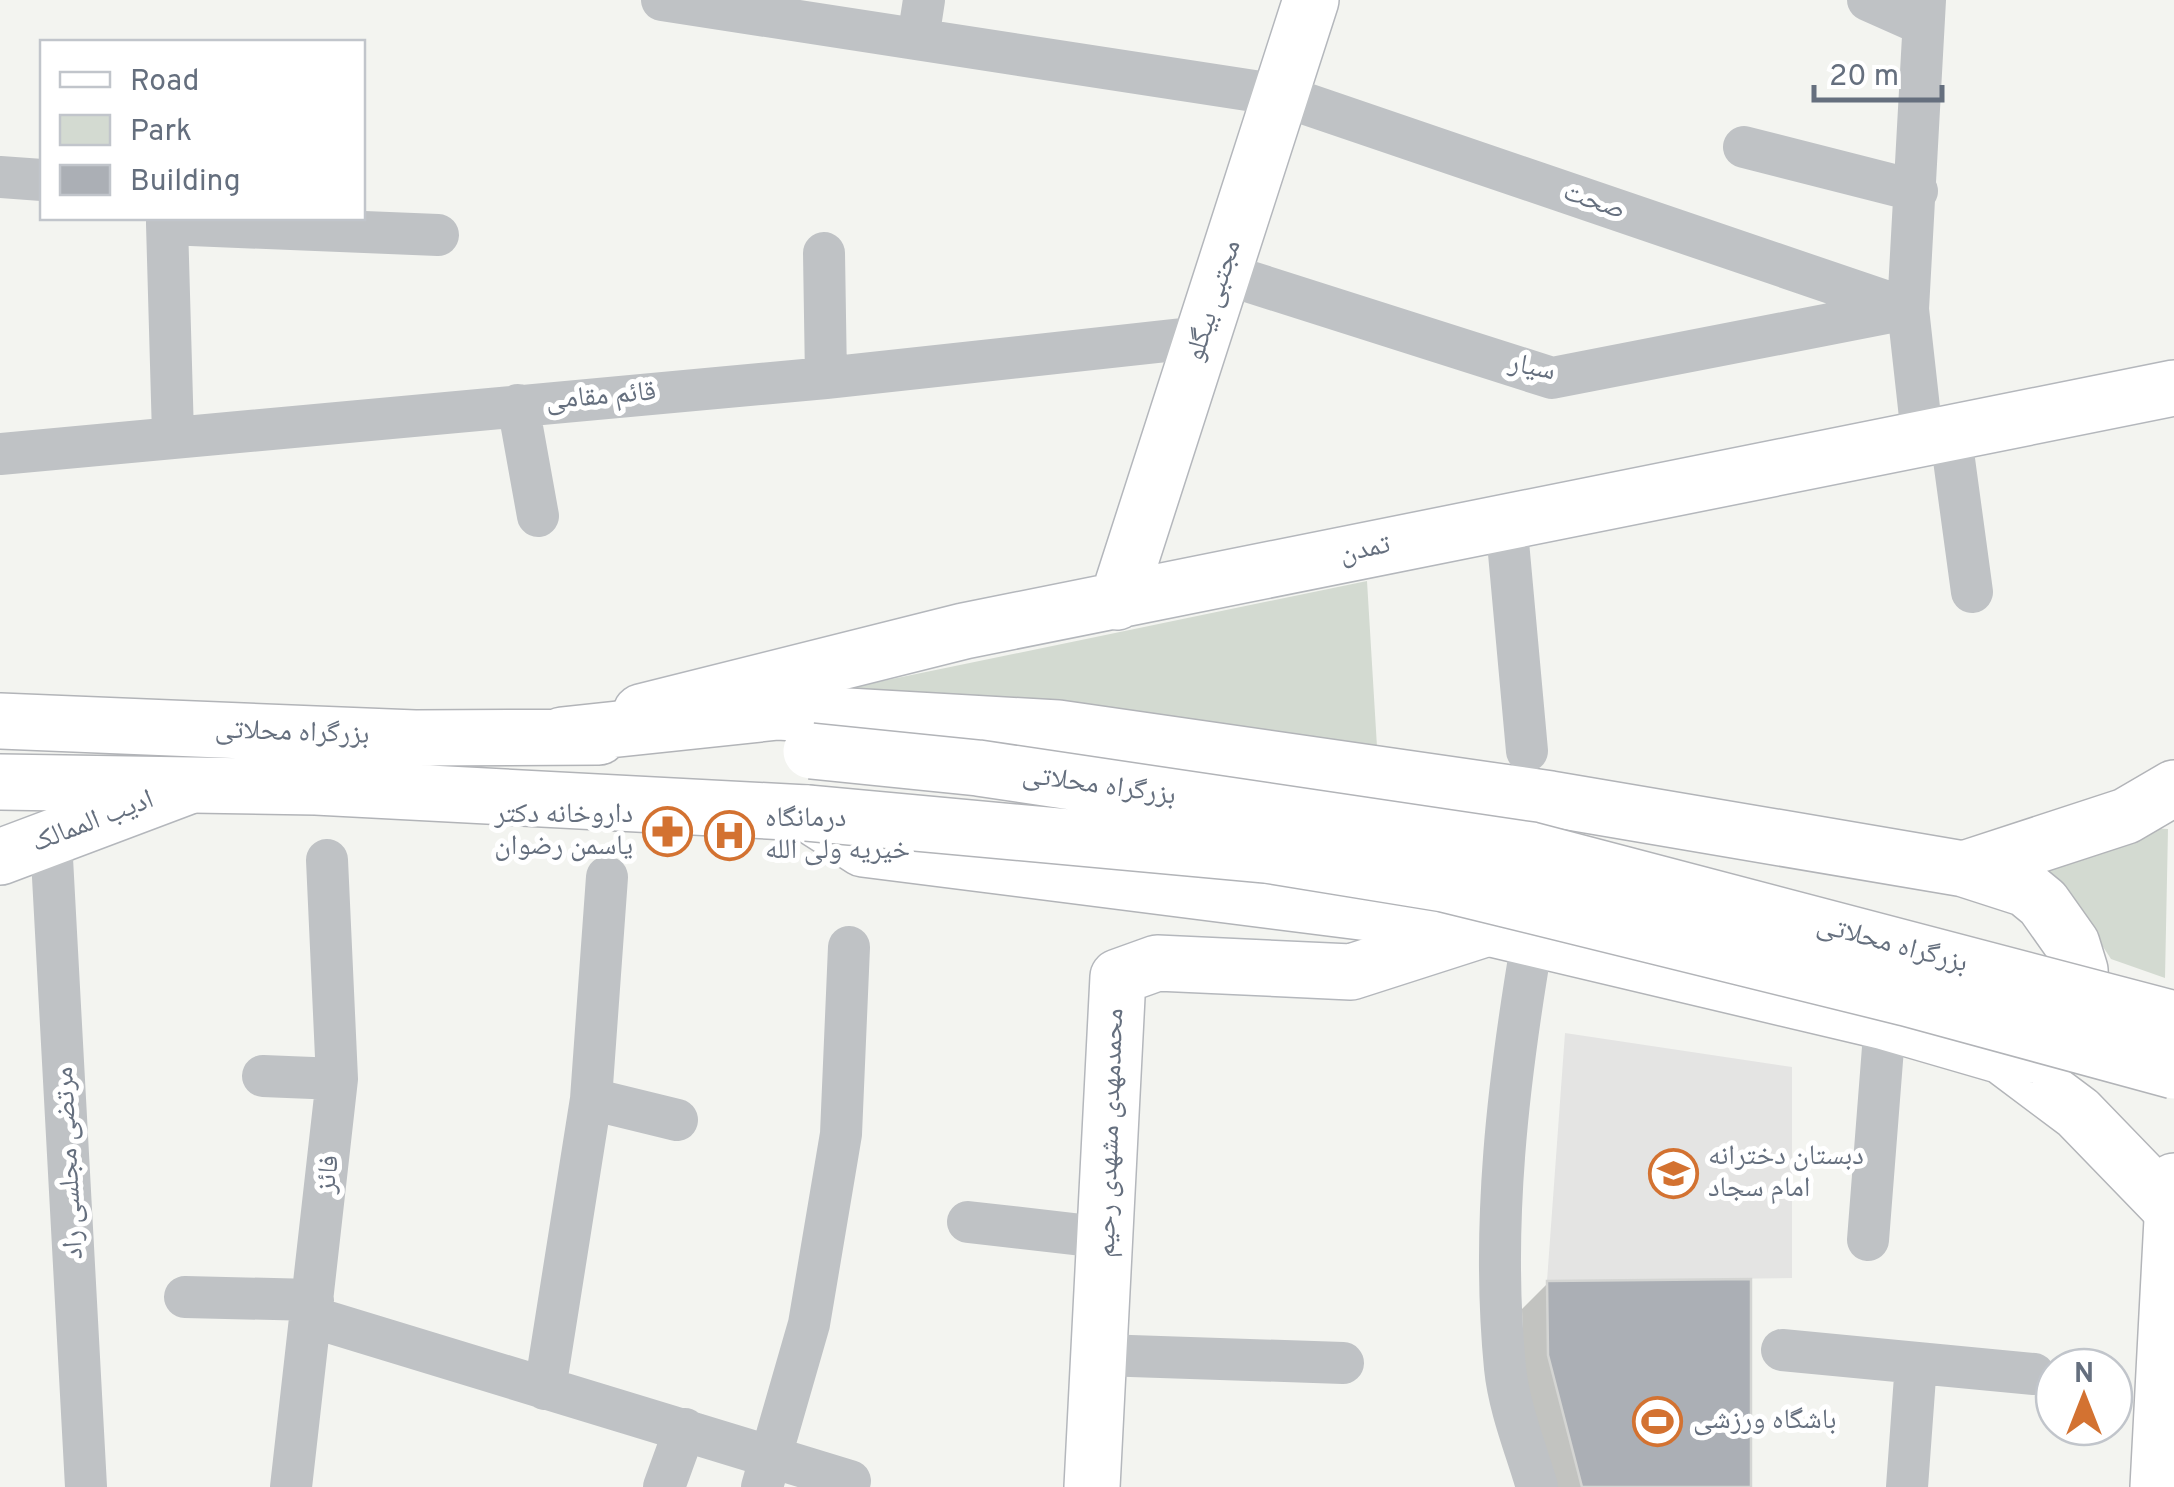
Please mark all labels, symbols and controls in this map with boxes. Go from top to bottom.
legend [40,40,365,220]
scale bar [1814,40,1942,102]
text: 20 m [1829,59,1899,96]
text: Road [130,64,199,101]
text: Park [130,114,192,151]
text: Building [130,164,241,201]
street label: صحت [1558,175,1630,229]
street label: مجتبی بیگلو [1177,235,1251,367]
street label: سیار [1505,345,1558,390]
street label: قائم مقامی [544,374,658,420]
street label: تمدن [1336,527,1394,573]
street label: بزرگراه محلاتی [214,712,370,754]
street label: بزرگراه محلاتی [1020,757,1178,815]
street label: ادیب الممالک [27,782,159,862]
place label: داروخانه دکتر یاسمن رضوان [493,797,633,865]
place label: درمانگاه خیریه ولی الله [765,801,910,869]
pharmacy icon: داروخانه دکتر یاسمن رضوان [642,805,694,857]
hospital icon: درمانگاه خیریه ولی الله [704,809,756,861]
street label: بزرگراه محلاتی [1813,908,1971,982]
street label: محمدمهدی مشهدی رحیم [1089,1008,1133,1258]
street label: مرتضی مجلسی راد [47,1066,93,1260]
place label: دبستان دخترانه امام سجاد [1708,1139,1864,1207]
school or university icon: دبستان دخترانه امام سجاد [1647,1147,1699,1199]
street label: فائز [309,1153,349,1196]
north arrow [2034,1347,2134,1447]
text: N [2074,1357,2094,1393]
sports icon: باشگاه ورزشی [1632,1395,1684,1447]
place label: باشگاه ورزشی [1693,1403,1837,1439]

